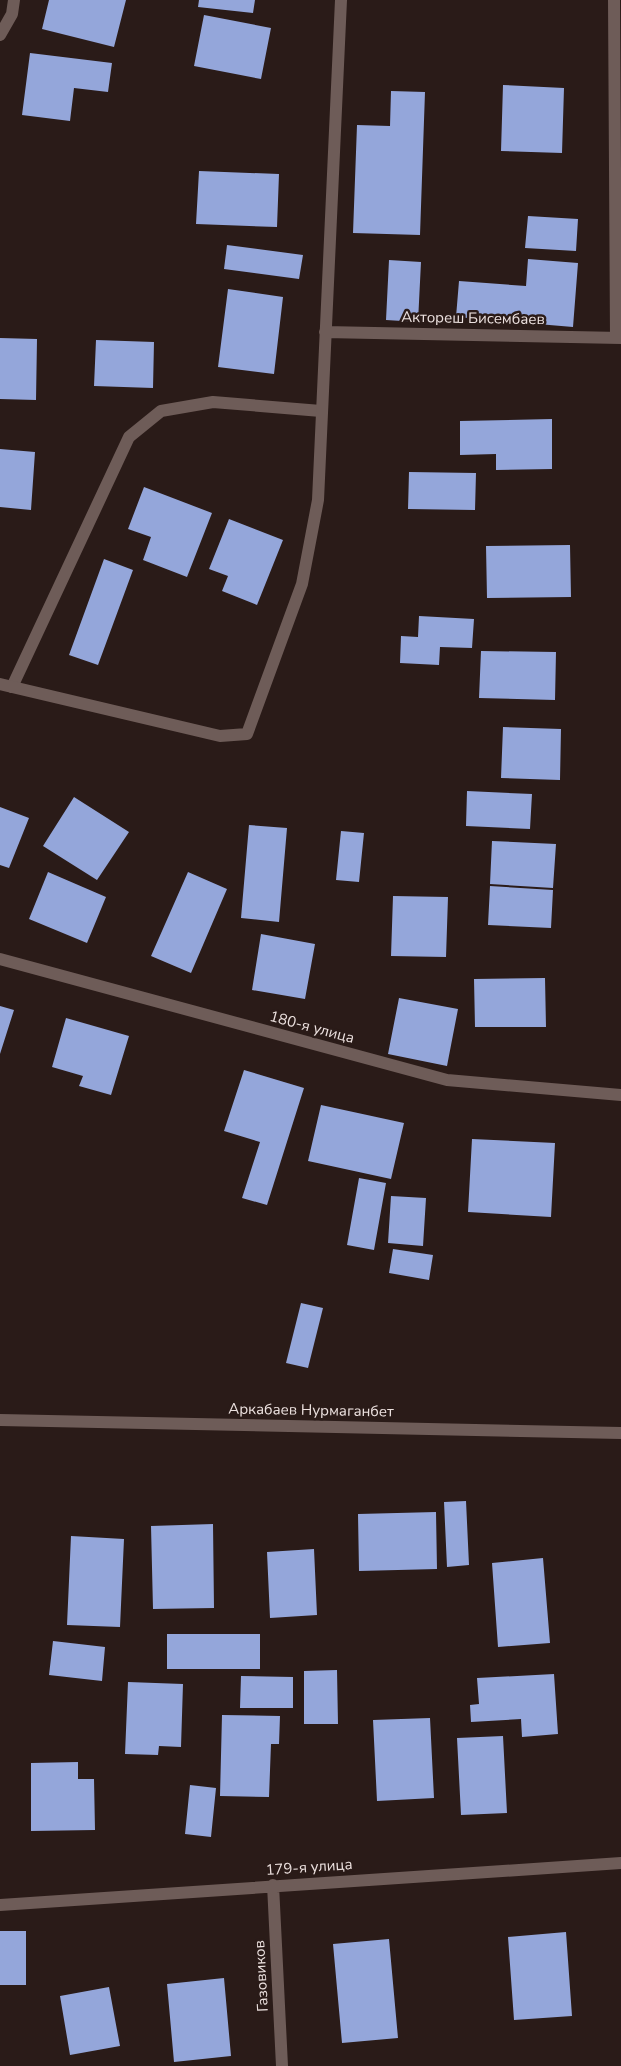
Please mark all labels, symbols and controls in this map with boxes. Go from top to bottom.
street label: Актореш Бисембаев [401,307,545,329]
street label: 180-я улица [267,1006,357,1048]
street label: Аркабаев Нурмаганбет [228,1399,394,1421]
street label: 179-я улица [265,1854,353,1880]
street label: Газовиков [249,1940,273,2012]

